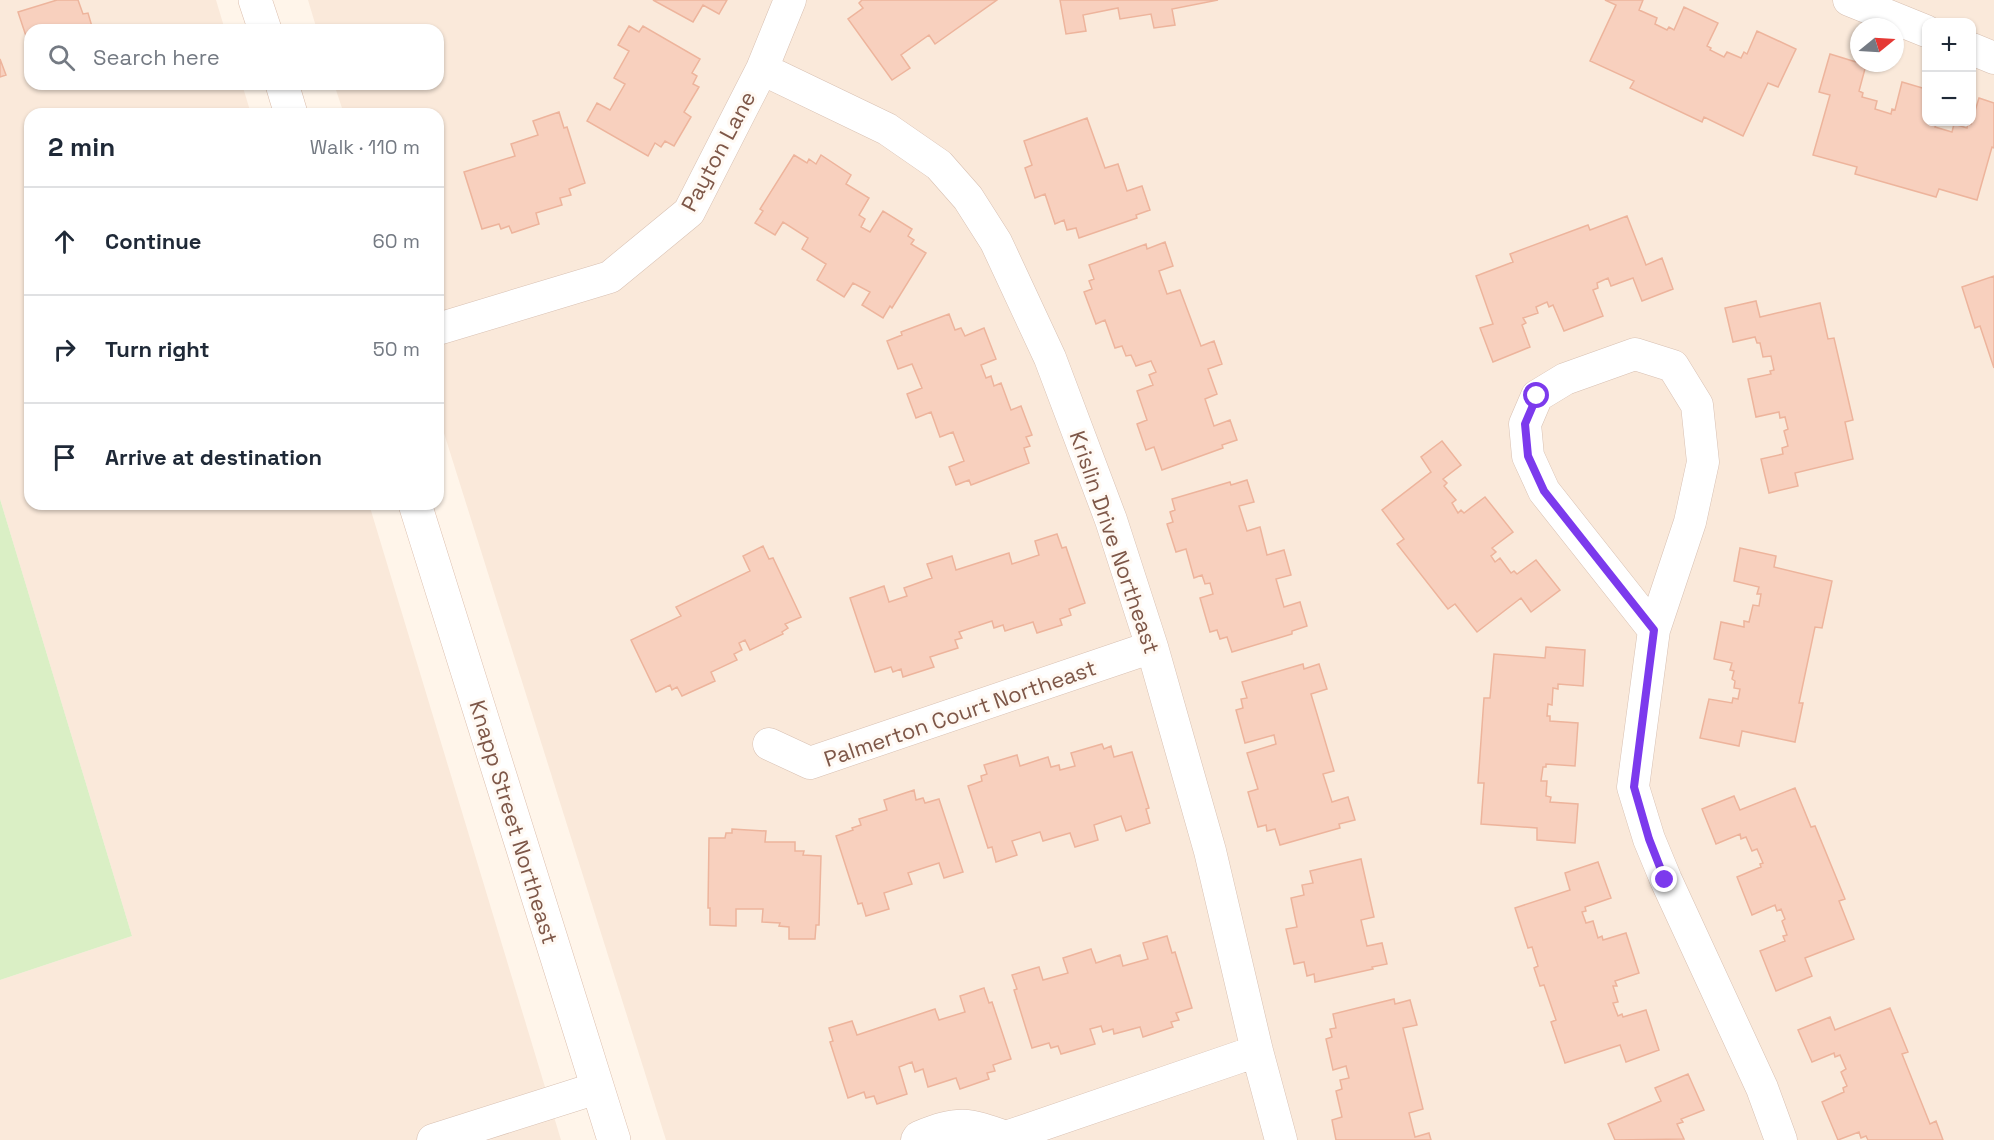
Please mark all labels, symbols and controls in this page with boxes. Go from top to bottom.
north arrow [1850,18,1904,72]
map controls [1922,18,1976,126]
button: + [1922,18,1976,72]
search box [24,24,444,90]
icon: search [45,41,78,74]
text: Search here [93,43,220,71]
button: − [1922,72,1976,126]
street label: Payton Lane [675,86,761,216]
text: 2 min [48,130,115,164]
text: Walk · 110 m [310,134,420,160]
icon: ahead [48,225,81,258]
text: Continue [105,227,201,255]
text: 60 m [373,228,420,254]
icon: right [48,333,81,366]
text: Turn right [105,335,210,363]
text: 50 m [373,336,420,362]
route start [1523,382,1549,408]
street label: Krislin Drive Northeast [1064,427,1166,657]
icon: arrive [48,441,81,474]
text: Arrive at destination [105,443,322,471]
street label: Palmerton Court Northeast [820,653,1100,773]
street label: Knapp Street Northeast [464,697,564,947]
route end [1651,866,1677,892]

